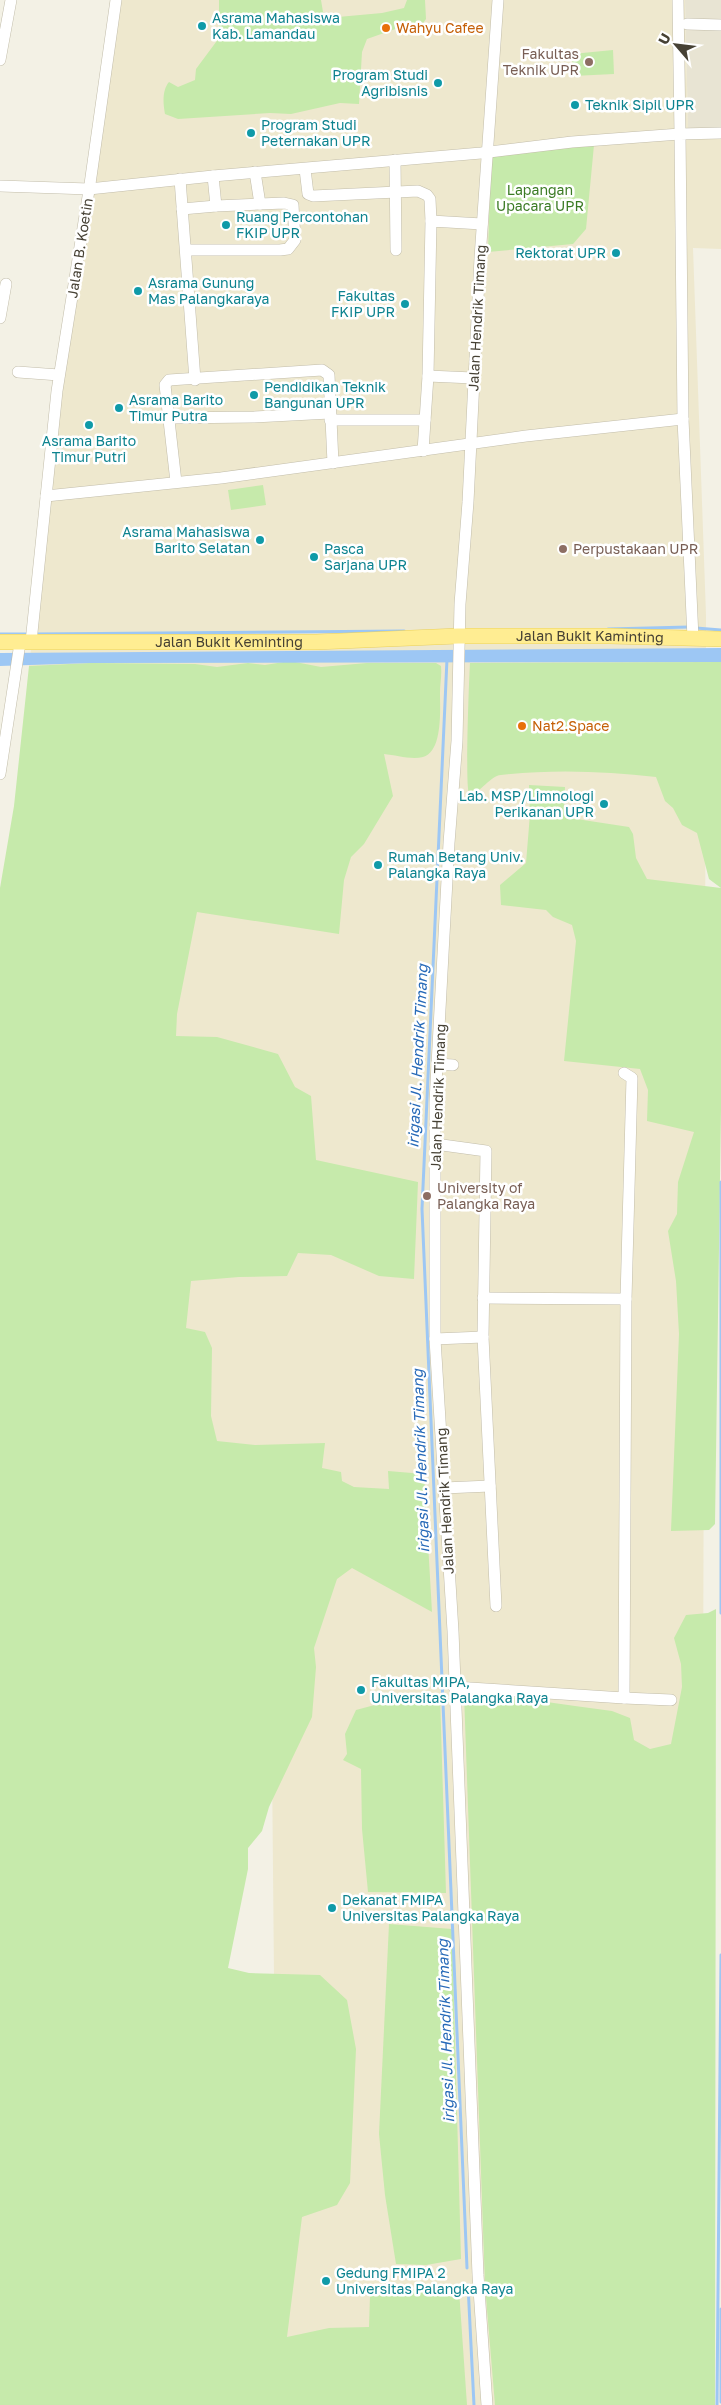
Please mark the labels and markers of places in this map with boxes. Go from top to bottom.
place label: Asrama Mahasiswa Kab. Lamandau [212,9,340,42]
place label: Wahyu Cafee [396,19,484,36]
marker: Asrama Mahasiswa Kab. Lamandau [196,20,208,32]
marker: Wahyu Cafee [380,22,392,34]
place label: Fakultas Teknik UPR [503,45,579,78]
marker: Fakultas Teknik UPR [583,56,595,68]
place label: Program Studi Agribisnis [332,66,428,99]
marker: Program Studi Agribisnis [432,77,444,89]
place label: Teknik Sipil UPR [585,96,694,113]
marker: Teknik Sipil UPR [569,99,581,111]
place label: Program Studi Peternakan UPR [261,116,371,149]
marker: Program Studi Peternakan UPR [245,127,257,139]
place label: Ruang Percontohan FKIP UPR [236,208,368,241]
marker: Ruang Percontohan FKIP UPR [220,219,232,231]
place label: Rektorat UPR [515,244,606,261]
marker: Rektorat UPR [610,247,622,259]
place label: Asrama Gunung Mas Palangkaraya [148,274,269,307]
marker: Asrama Gunung Mas Palangkaraya [132,285,144,297]
place label: Fakultas FKIP UPR [331,287,395,320]
marker: Fakultas FKIP UPR [399,298,411,310]
place label: Pendidikan Teknik Bangunan UPR [264,378,386,411]
marker: Pendidikan Teknik Bangunan UPR [248,389,260,401]
place label: Asrama Barito Timur Putra [129,391,223,424]
marker: Asrama Barito Timur Putra [113,402,125,414]
marker: Asrama Barito Timur Putri [83,419,95,431]
place label: Asrama Barito Timur Putri [42,432,136,465]
place label: Asrama Mahasiswa Barito Selatan [122,523,250,556]
marker: Asrama Mahasiswa Barito Selatan [254,534,266,546]
place label: Pasca Sarjana UPR [324,540,407,573]
place label: Perpustakaan UPR [573,540,698,557]
marker: Perpustakaan UPR [557,543,569,555]
marker: Pasca Sarjana UPR [308,551,320,563]
place label: Nat2.Space [532,717,609,734]
marker: Nat2.Space [516,720,528,732]
place label: Lab. MSP/Limnologi Perikanan UPR [459,787,594,820]
marker: Lab. MSP/Limnologi Perikanan UPR [598,798,610,810]
place label: Rumah Betang Univ. Palangka Raya [388,848,524,881]
marker: Rumah Betang Univ. Palangka Raya [372,859,384,871]
place label: University of Palangka Raya [437,1179,535,1212]
marker: University of Palangka Raya [421,1190,433,1202]
place label: Fakultas MIPA, Universitas Palangka Raya [371,1673,548,1706]
marker: Fakultas MIPA, Universitas Palangka Raya [355,1684,367,1696]
place label: Dekanat FMIPA Universitas Palangka Raya [342,1891,519,1924]
marker: Dekanat FMIPA Universitas Palangka Raya [326,1902,338,1914]
place label: Gedung FMIPA 2 Universitas Palangka Raya [336,2264,513,2297]
marker: Gedung FMIPA 2 Universitas Palangka Raya [320,2275,332,2287]

